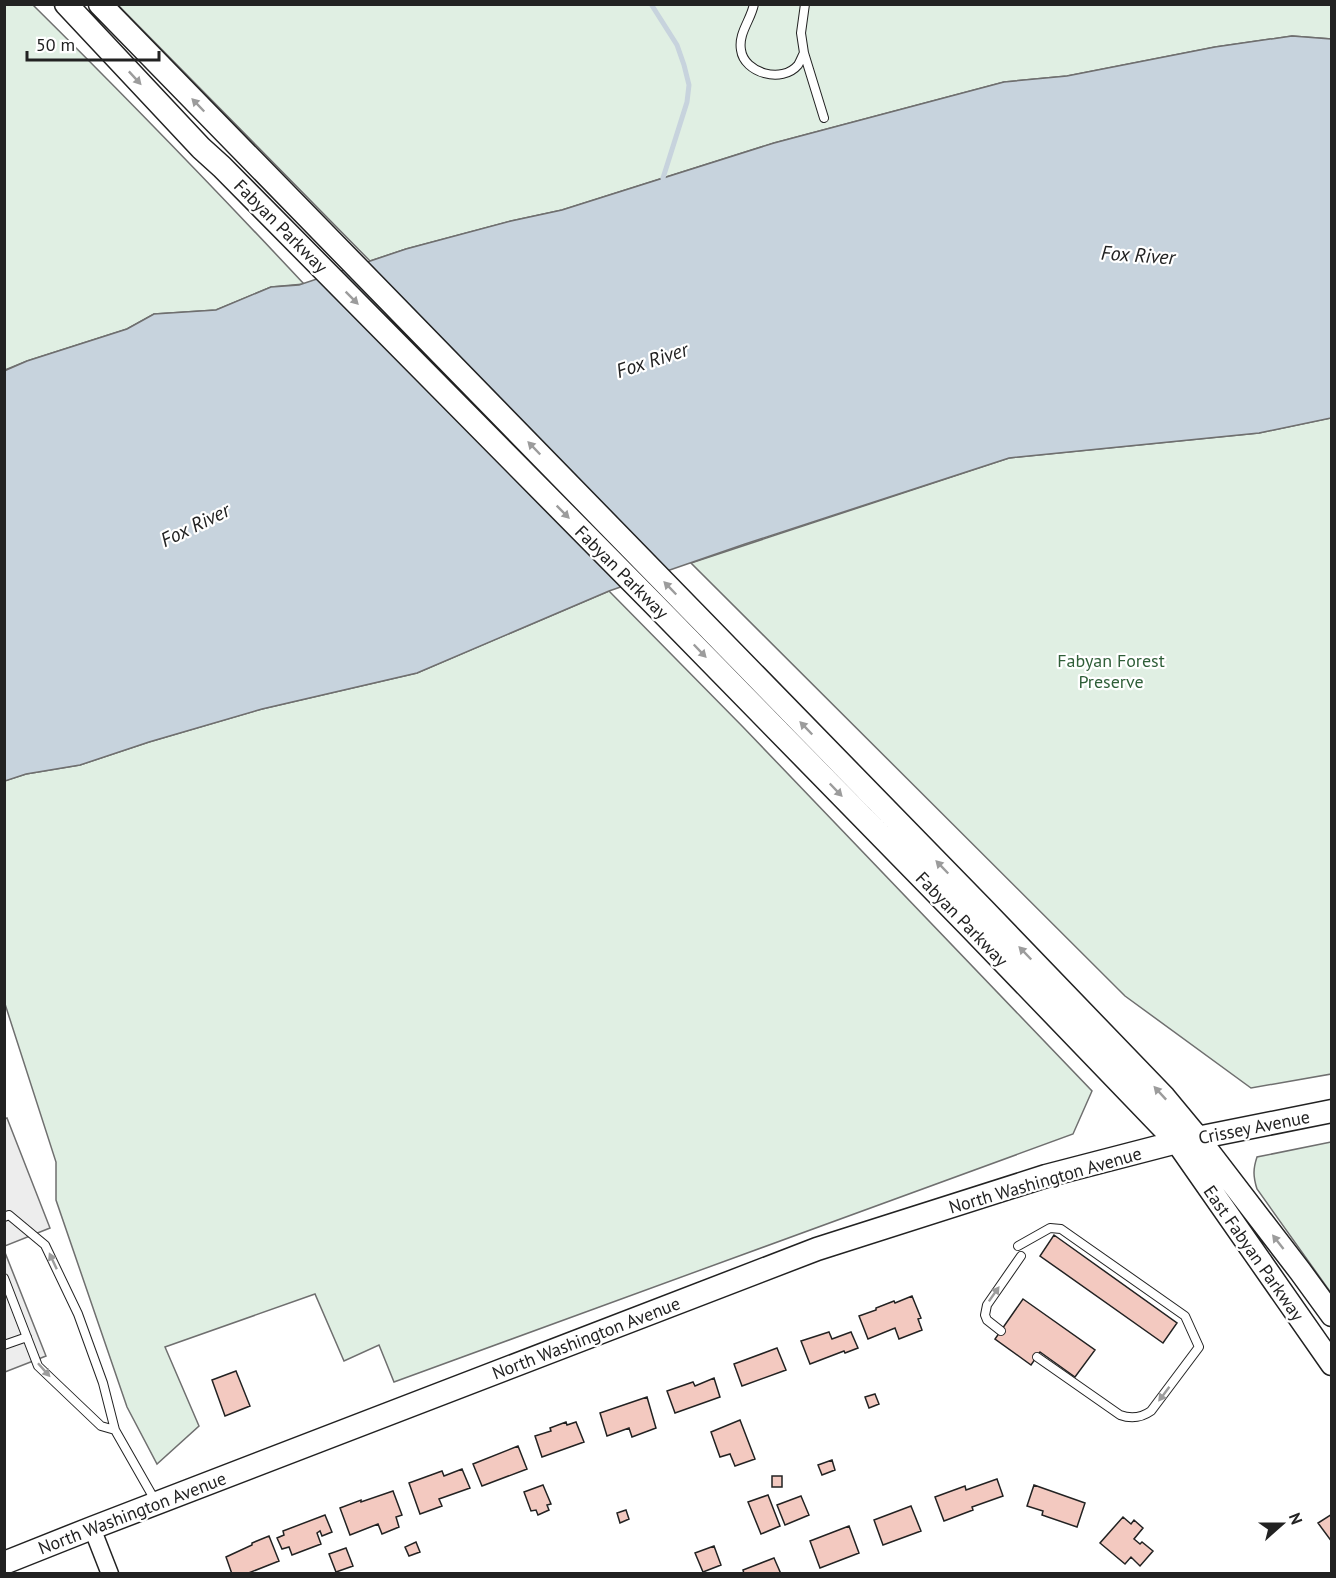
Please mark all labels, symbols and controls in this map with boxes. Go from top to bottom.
scale bar [27,24,159,62]
text: 50 m [36,33,75,56]
one-way arrow [127,70,141,84]
one-way arrow [191,97,205,112]
street label: Fabyan Parkway [229,174,333,278]
water label: Fox River [1100,239,1177,271]
one-way arrow [345,291,359,306]
water label: Fox River [613,336,693,384]
one-way arrow [527,442,541,456]
water label: Fox River [156,496,235,553]
one-way arrow [555,504,569,518]
street label: Fabyan Parkway [570,520,674,624]
one-way arrow [663,581,677,596]
one-way arrow [692,643,706,657]
park label: Fabyan Forest Preserve [1057,649,1165,693]
one-way arrow [799,720,813,735]
one-way arrow [829,783,843,798]
one-way arrow [936,861,950,875]
street label: Fabyan Parkway [911,867,1014,972]
one-way arrow [1018,945,1032,960]
one-way arrow [1153,1086,1167,1101]
street label: Crissey Avenue [1196,1105,1312,1149]
street label: North Washington Avenue [946,1141,1144,1219]
street label: East Fabyan Parkway [1199,1181,1310,1326]
one-way arrow [1272,1234,1284,1249]
one-way arrow [48,1252,57,1269]
one-way arrow [988,1287,1000,1303]
street label: North Washington Avenue [489,1292,683,1384]
one-way arrow [37,1362,50,1377]
one-way arrow [1157,1386,1170,1402]
street label: North Washington Avenue [35,1467,229,1559]
north arrow [1252,1494,1312,1554]
text: N [1285,1510,1307,1527]

